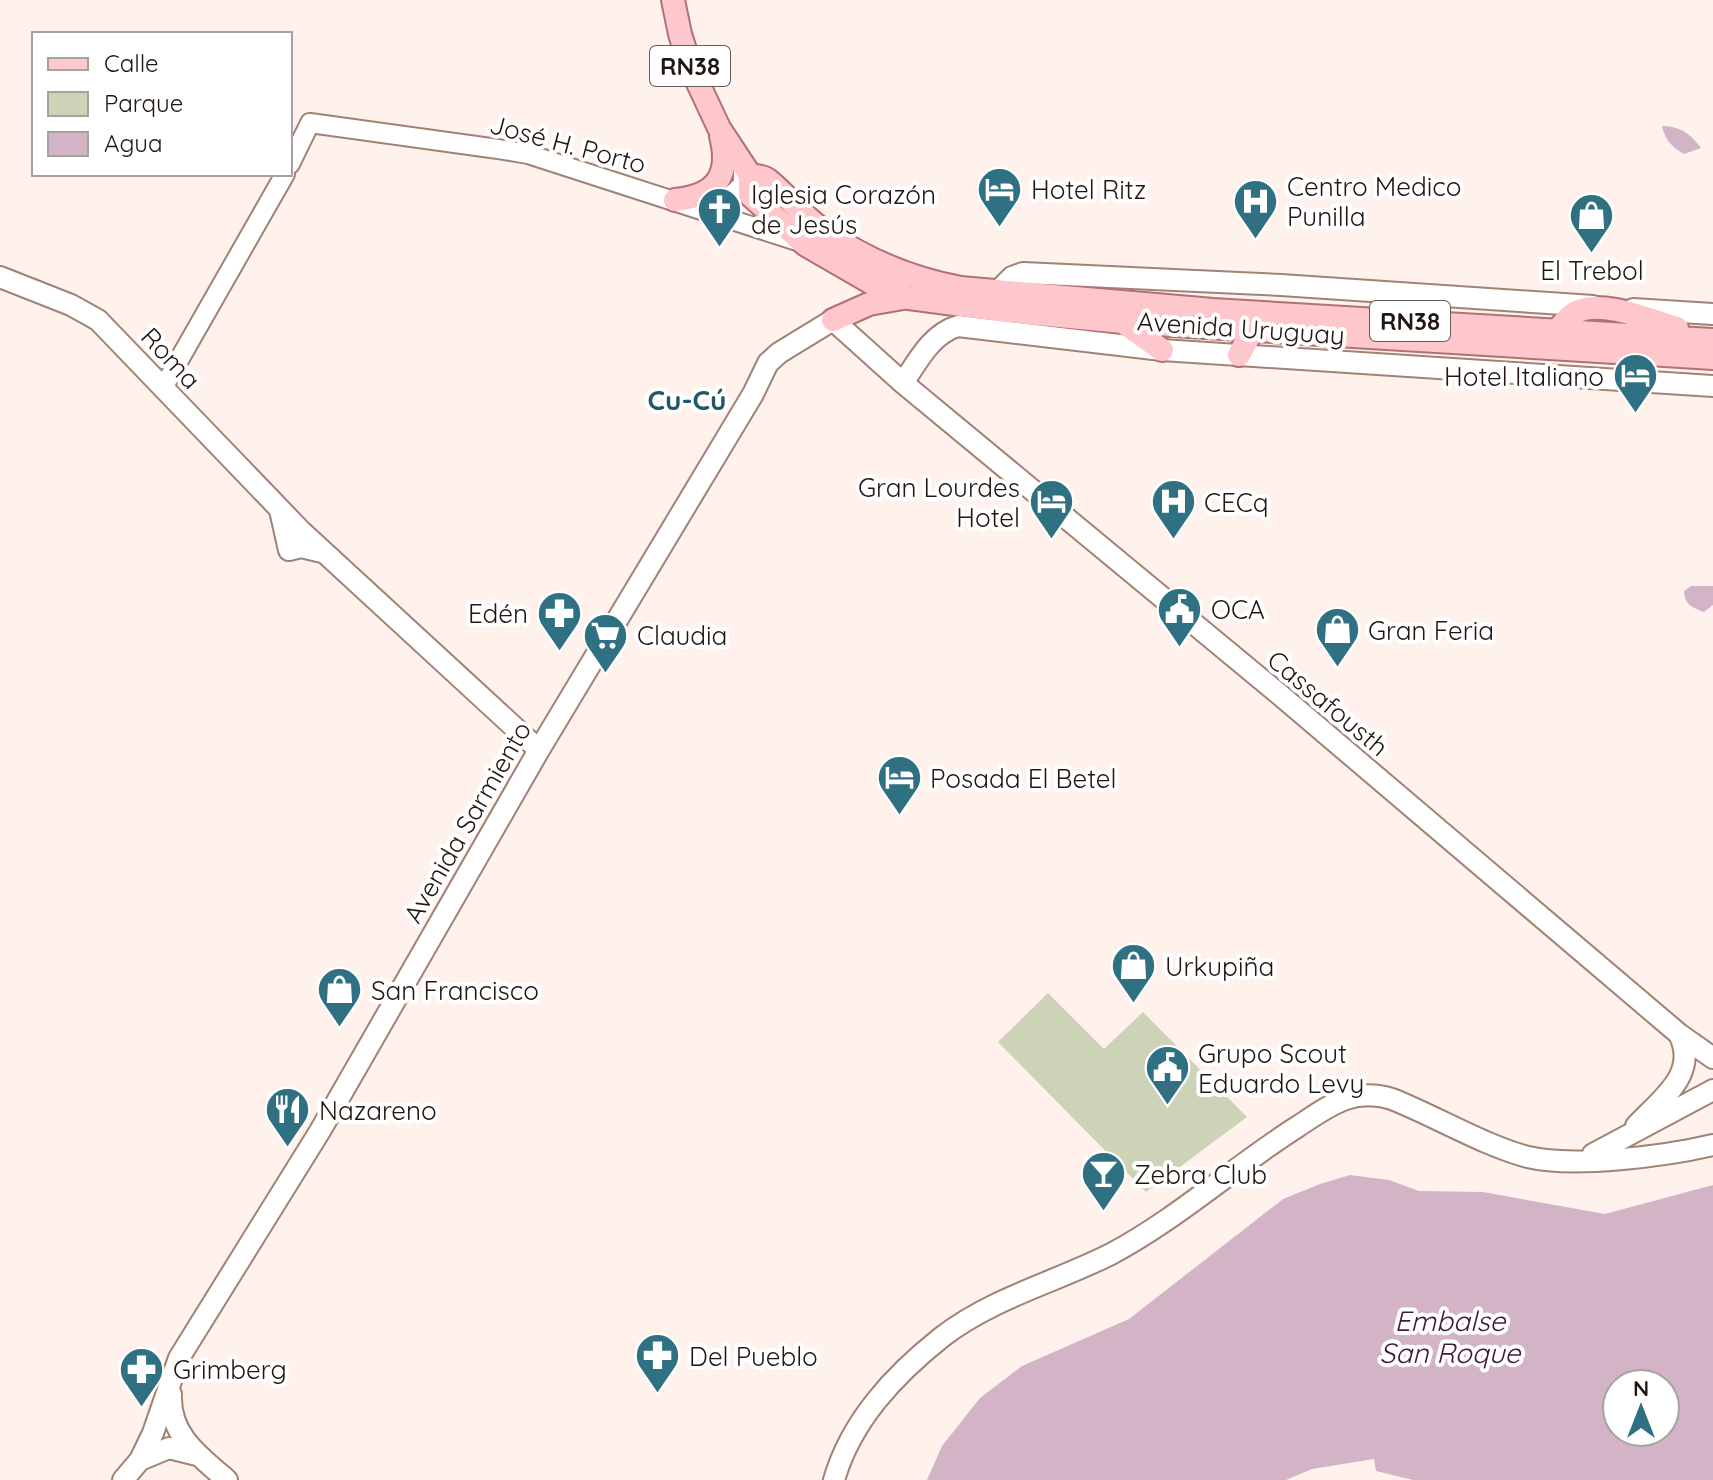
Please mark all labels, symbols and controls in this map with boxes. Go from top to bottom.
legend [32,32,292,176]
road number: RN38 [650,46,730,86]
text: Calle [104,48,159,78]
text: Parque [104,88,183,118]
street label: José H. Porto [486,107,650,181]
text: Agua [104,128,163,158]
hotel icon: Hotel Ritz [976,165,1024,228]
place label: Centro Medico Punilla [1287,170,1461,233]
place label: Hotel Ritz [1031,173,1146,206]
hospital icon: Centro Medico Punilla [1232,177,1280,240]
place label: Iglesia Corazón de Jesús [751,178,936,241]
church icon: Iglesia Corazón de Jesús [696,185,744,248]
shop icon: El Trebol [1568,191,1616,254]
place label: El Trebol [1540,254,1644,287]
road number: RN38 [1370,301,1450,341]
street label: Avenida Uruguay [1136,304,1346,352]
street label: Roma [134,320,208,396]
hotel icon: Hotel Italiano [1611,352,1659,415]
place label: Hotel Italiano [1444,360,1604,393]
district label: Cu-Cú [647,382,727,417]
place label: Gran Lourdes Hotel [858,471,1020,534]
hotel icon: Gran Lourdes Hotel [1027,478,1075,541]
hospital icon: CECq [1149,478,1197,541]
place label: CECq [1204,486,1268,519]
public building icon: OCA [1156,585,1204,648]
pharmacy icon: Edén [535,589,583,652]
place label: OCA [1211,593,1265,626]
place label: Edén [468,597,528,630]
shop icon: Gran Feria [1313,606,1361,669]
supermarket icon: Claudia [582,611,630,674]
place label: Gran Feria [1368,614,1494,647]
place label: Claudia [637,619,727,652]
street label: Cassafousth [1261,643,1395,763]
street label: Avenida Sarmiento [396,715,538,929]
hotel icon: Posada El Betel [875,754,923,817]
place label: Posada El Betel [930,762,1117,795]
shop icon: Urkupiña [1110,942,1158,1005]
place label: Urkupiña [1165,950,1274,983]
shop icon: San Francisco [316,966,364,1029]
place label: San Francisco [371,974,539,1007]
place label: Grupo Scout Eduardo Levy [1198,1037,1364,1100]
public building icon: Grupo Scout Eduardo Levy [1143,1044,1191,1107]
restaurant icon: Nazareno [264,1086,312,1149]
place label: Nazareno [319,1094,437,1127]
bar icon: Zebra Club [1079,1150,1127,1213]
place label: Zebra Club [1134,1158,1267,1191]
water label: Embalse San Roque [1380,1303,1522,1370]
pharmacy icon: Del Pueblo [634,1332,682,1395]
place label: Del Pueblo [689,1340,818,1373]
pharmacy icon: Grimberg [118,1345,166,1408]
place label: Grimberg [173,1353,287,1386]
north arrow [1601,1368,1681,1448]
text: N [1633,1374,1649,1402]

